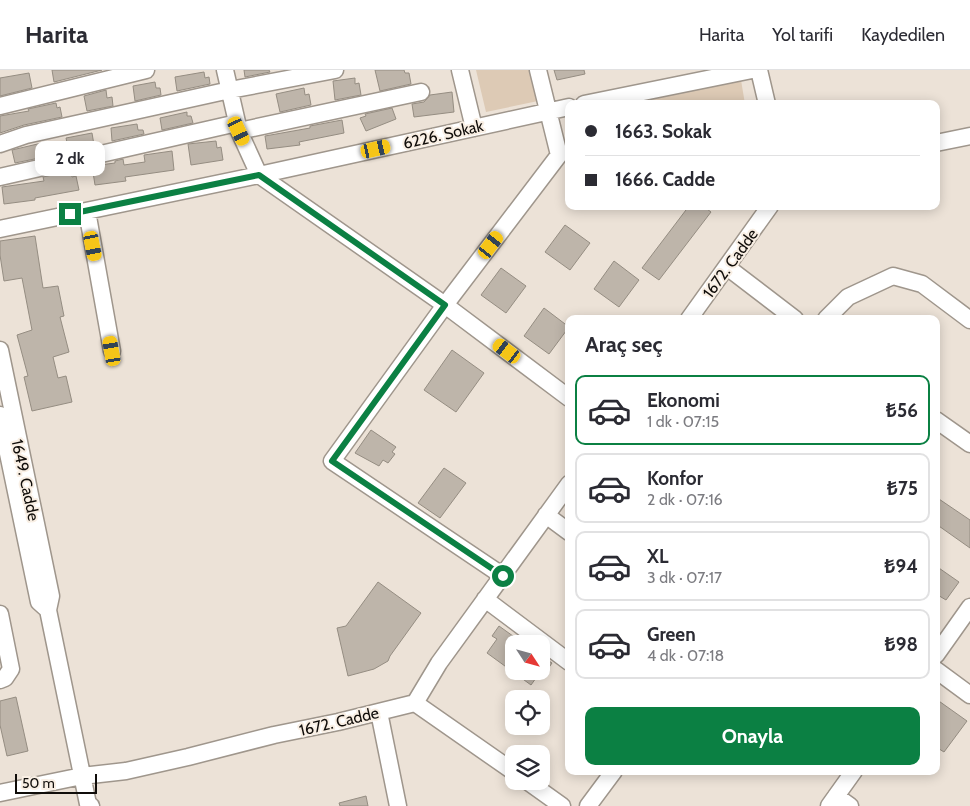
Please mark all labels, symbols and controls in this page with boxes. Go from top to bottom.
text: Harita [25,20,88,49]
text: Harita [699,24,744,46]
text: Yol tarifi [772,24,833,46]
text: Kaydedilen [861,24,945,46]
car [225,114,252,148]
street label: 6226. Sokak [401,116,486,153]
text: 1663. Sokak [615,120,712,143]
car [359,138,392,160]
callout: 2 dk [35,142,105,176]
text: 2 dk [56,149,84,168]
text: 1666. Cadde [615,168,715,191]
route end [59,203,81,225]
street label: 1672. Cadde [699,225,762,302]
car [475,229,506,261]
car [82,230,103,262]
text: Araç seç [585,331,662,358]
car [102,335,121,367]
car [490,336,523,366]
icon: car [587,388,632,433]
text: Ekonomi [647,389,720,412]
text: ₺56 [886,399,918,422]
text: 1 dk · 07:15 [647,412,719,431]
street label: 1649. Cadde [8,438,43,523]
icon: car [587,466,632,511]
text: Konfor [647,467,703,490]
text: ₺75 [887,477,918,500]
text: 2 dk · 07:16 [647,490,723,509]
icon: car [587,544,632,589]
text: XL [647,545,668,568]
text: ₺94 [884,555,918,578]
route start [492,565,514,587]
text: 3 dk · 07:17 [647,568,722,587]
icon: car [587,622,632,667]
text: Green [647,623,696,646]
text: ₺98 [885,633,918,656]
north arrow [505,635,550,680]
map controls [505,635,550,790]
text: 4 dk · 07:18 [647,646,724,665]
button: locate [505,690,550,735]
street label: 1672. Cadde [297,703,381,740]
button: Onayla [585,707,920,765]
button: layers [505,745,550,790]
scale bar [15,771,98,794]
text: 50 m [22,774,55,792]

